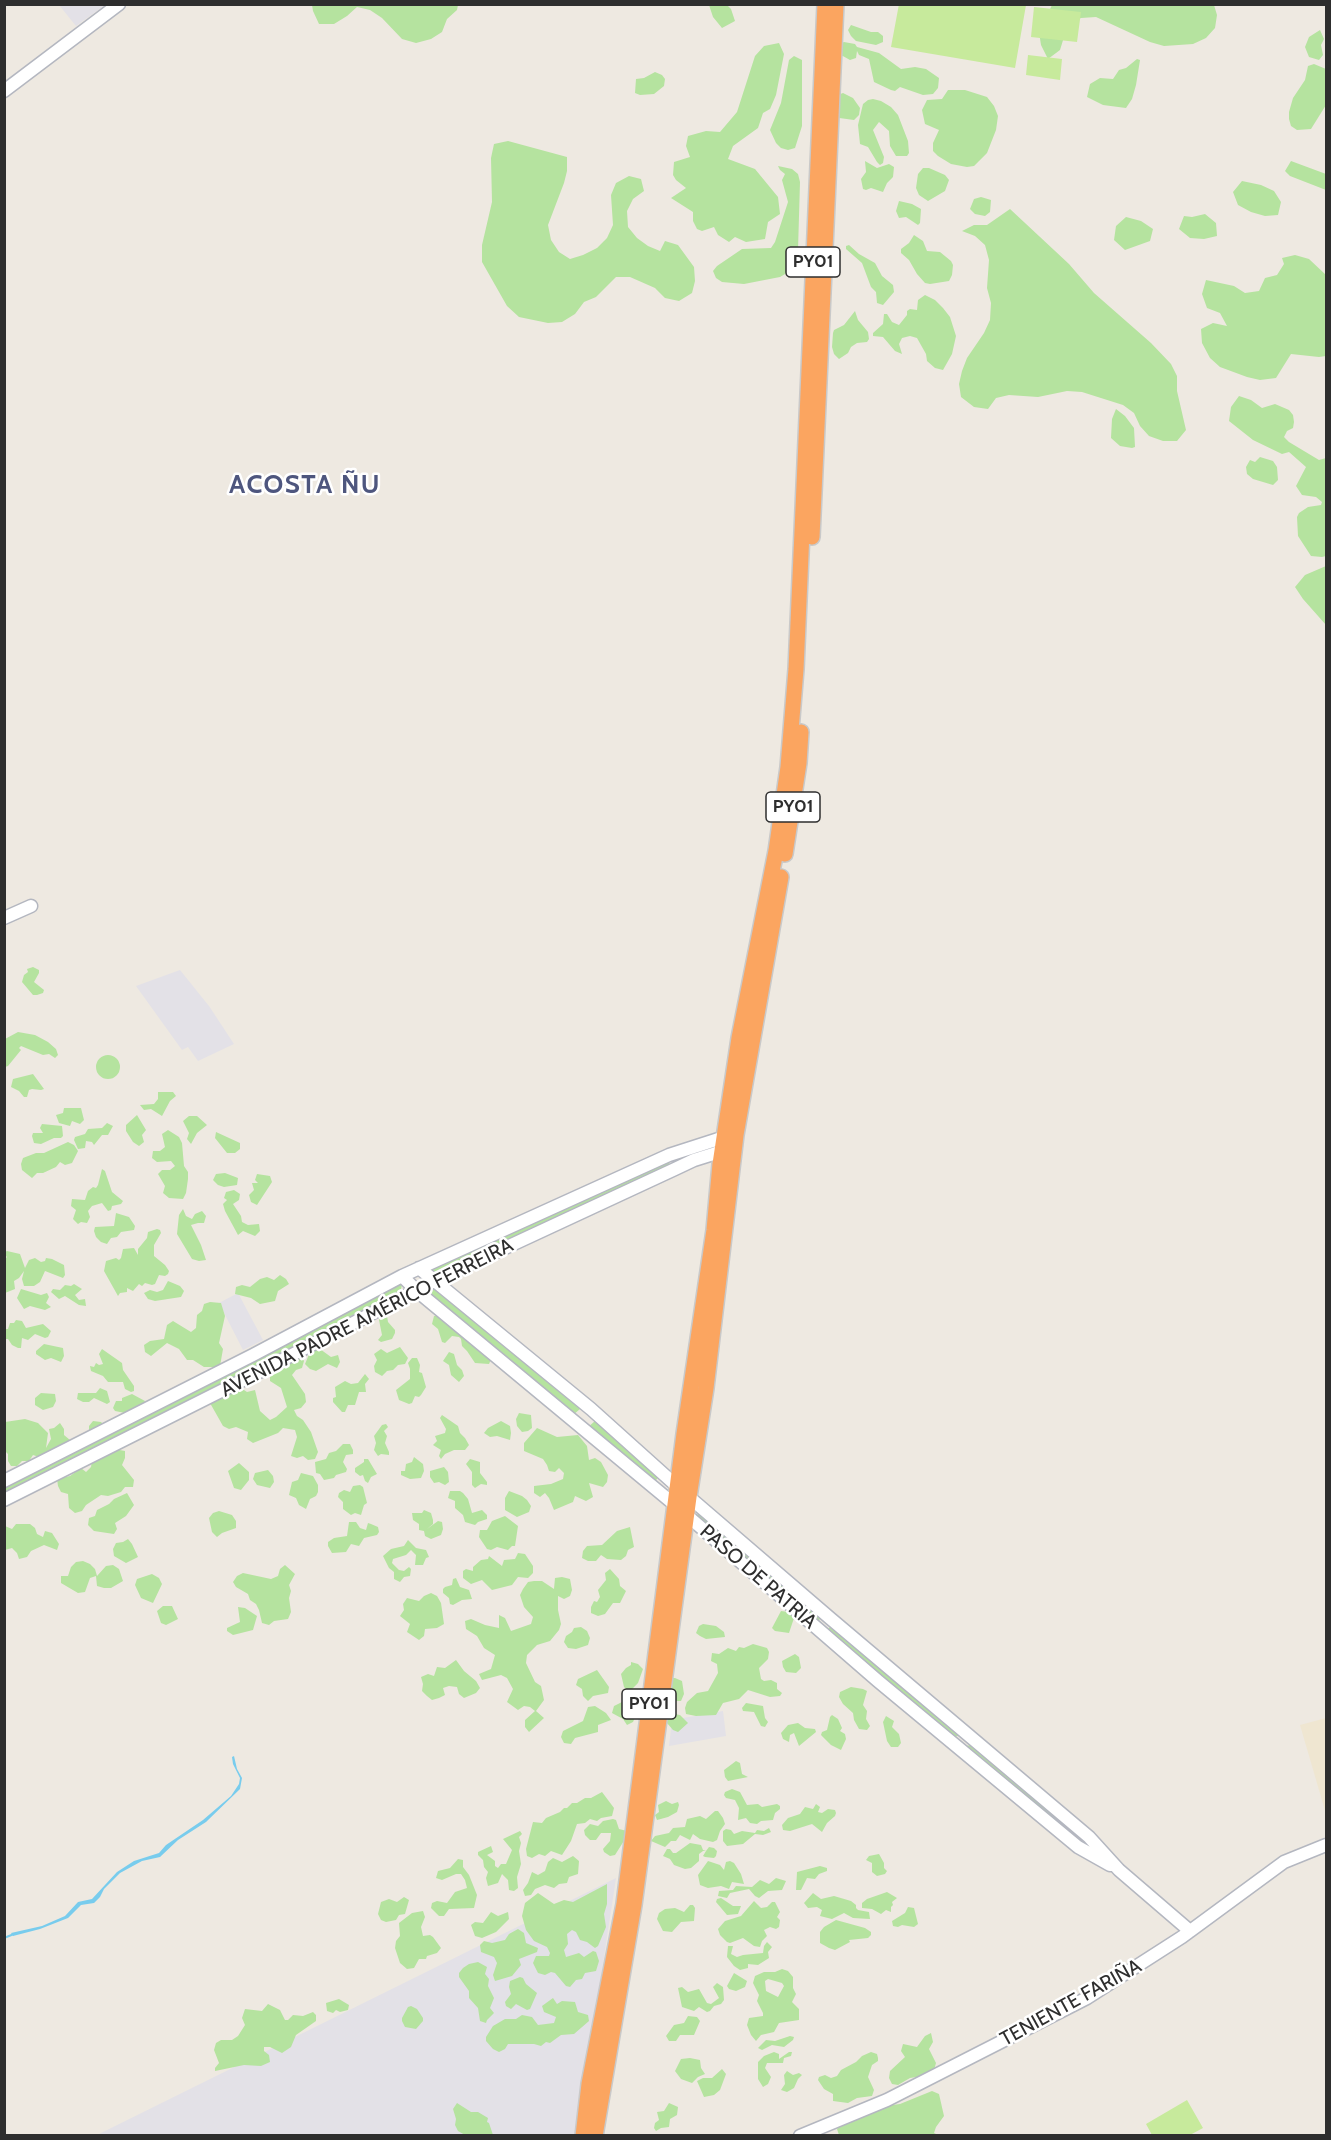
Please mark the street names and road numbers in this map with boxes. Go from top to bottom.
road number: PY01 [786,247,840,277]
road number: PY01 [766,792,820,822]
street label: AVENIDA PADRE AMÉRICO FERREIRA [217,1234,517,1402]
street label: PASO DE PATRIA [695,1520,821,1634]
road number: PY01 [622,1689,676,1719]
street label: TENIENTE FARIÑA [996,1954,1146,2052]

